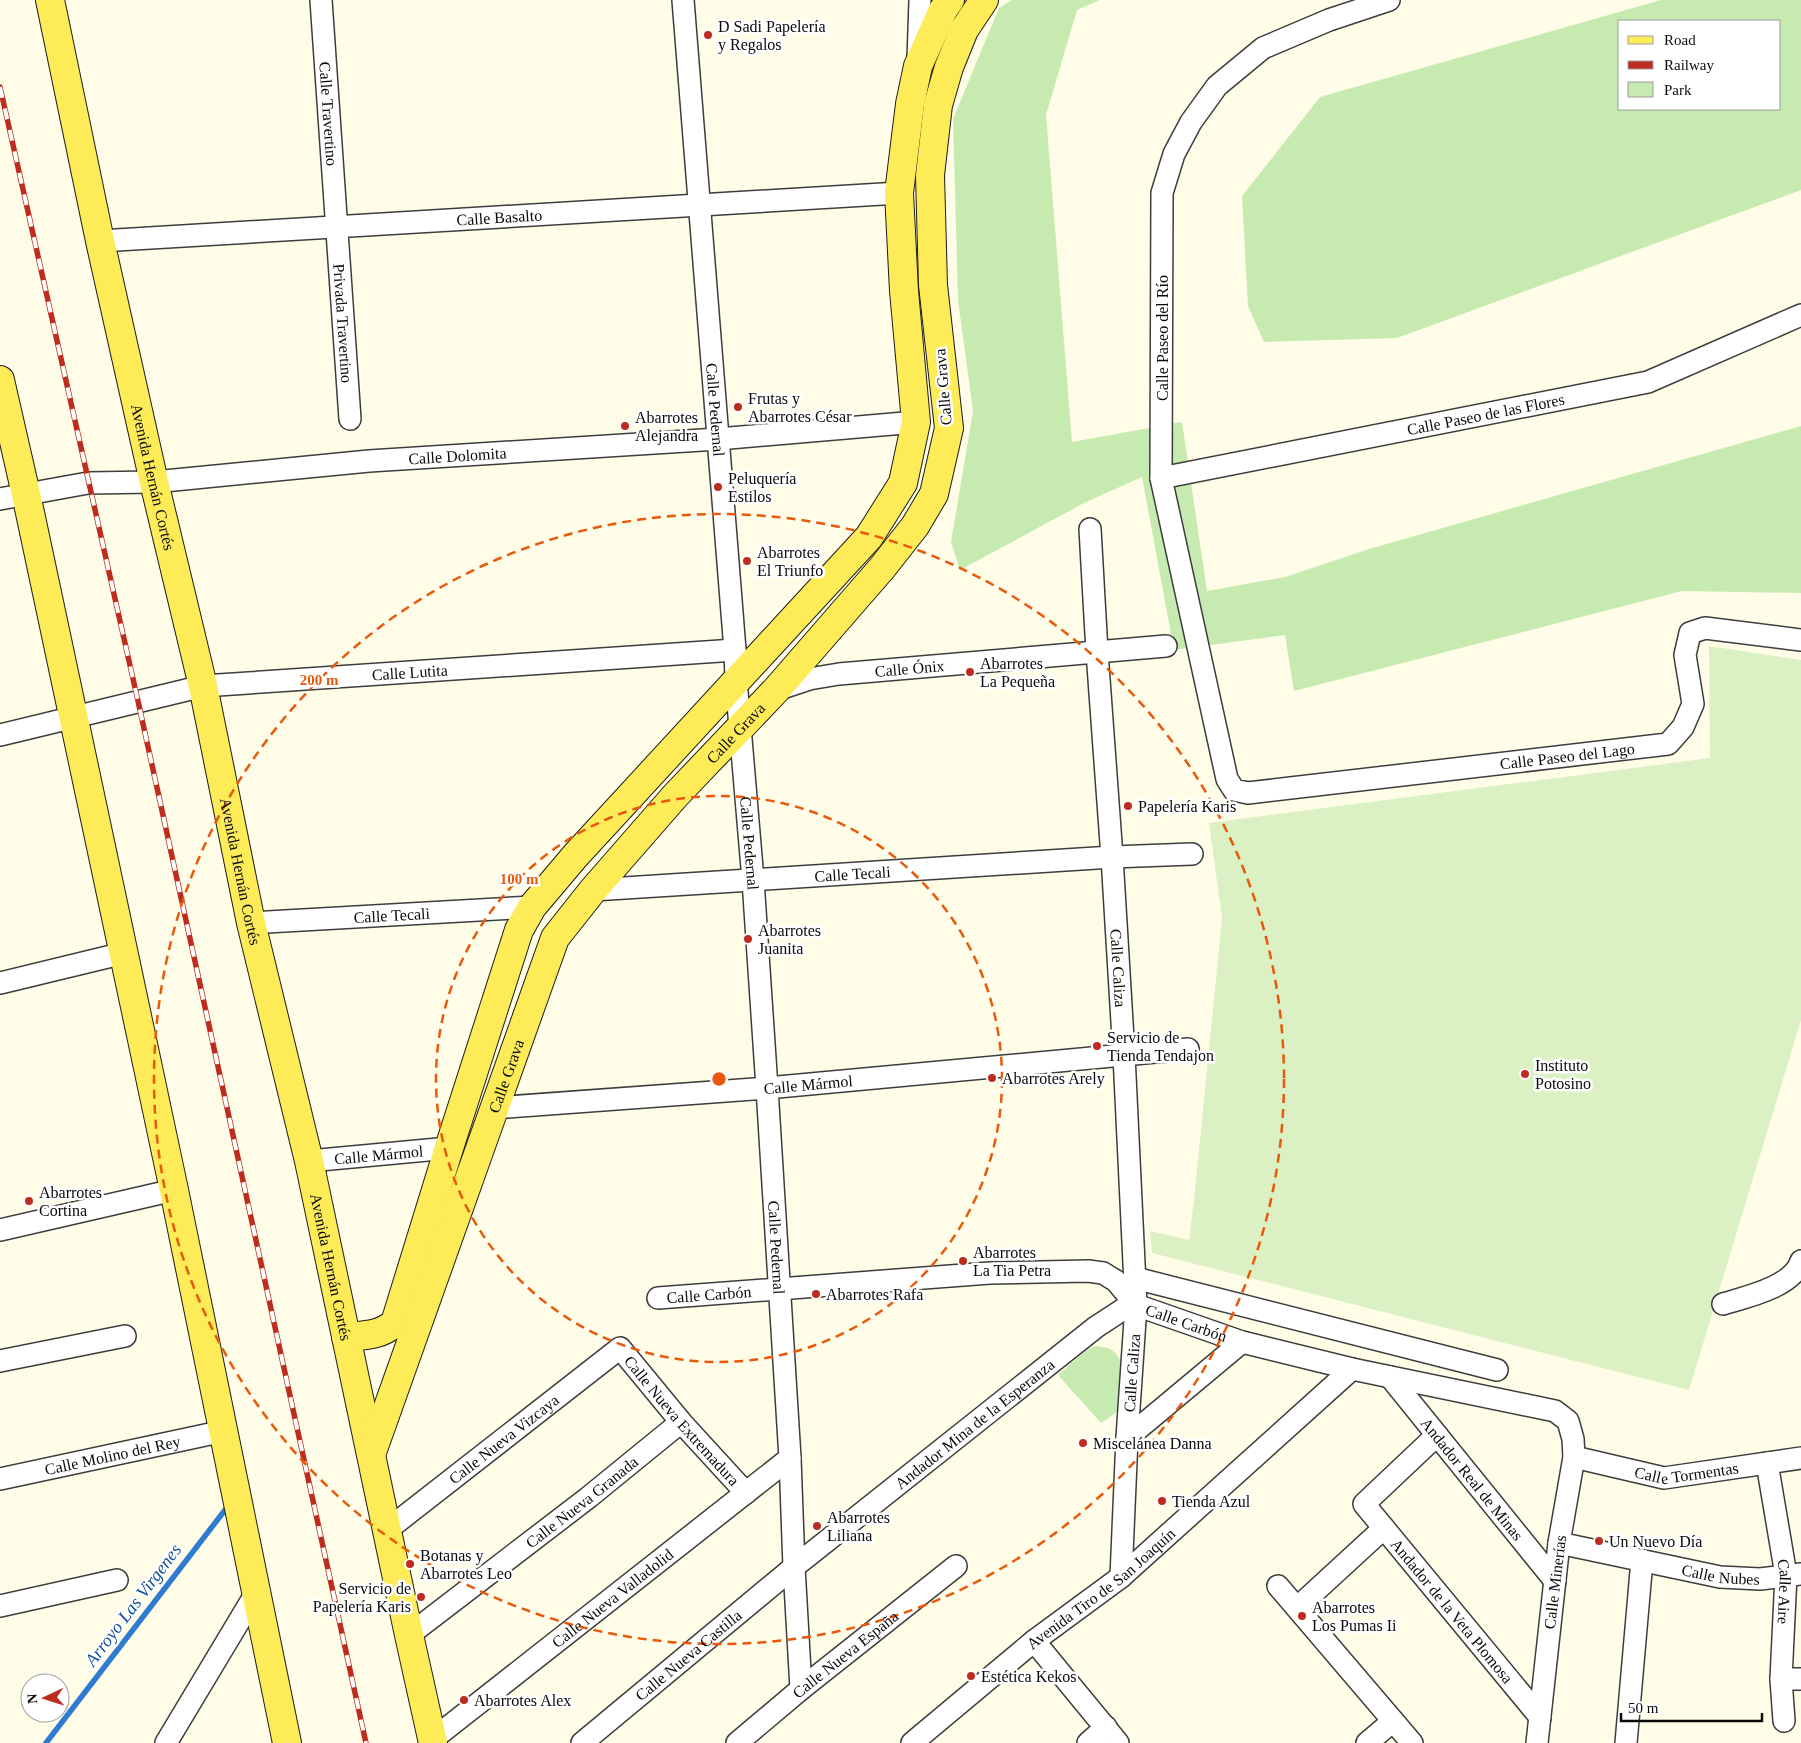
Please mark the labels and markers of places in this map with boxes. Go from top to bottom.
place label: D Sadi Papelería y Regalos [718,18,826,54]
marker: D Sadi Papelería y Regalos [702,29,714,41]
place label: Frutas y Abarrotes César [748,390,852,425]
marker: Frutas y Abarrotes César [732,401,744,413]
place label: Abarrotes Alejandra [635,409,698,445]
marker: Abarrotes Alejandra [619,420,631,432]
place label: Peluquería Estilos [728,470,796,505]
marker: Peluquería Estilos [712,481,724,493]
place label: Abarrotes El Triunfo [757,544,823,579]
marker: Abarrotes El Triunfo [741,555,753,567]
place label: Abarrotes La Pequeña [980,655,1055,691]
marker: Abarrotes La Pequeña [964,666,976,678]
place label: Papelería Karis [1138,798,1236,816]
marker: Papelería Karis [1122,800,1134,812]
place label: Abarrotes Juanita [758,922,821,957]
marker: Abarrotes Juanita [742,933,754,945]
place label: Servicio de Tienda Tendajon [1107,1029,1214,1065]
marker: Servicio de Tienda Tendajon [1091,1040,1103,1052]
place label: Instituto Potosino [1535,1057,1591,1092]
marker: Instituto Potosino [1519,1068,1531,1080]
centre of rings [710,1070,728,1088]
place label: Abarrotes Arely [1002,1070,1105,1088]
marker: Abarrotes Arely [986,1072,998,1084]
place label: Abarrotes Cortina [39,1184,102,1219]
marker: Abarrotes Cortina [23,1195,35,1207]
place label: Abarrotes La Tia Petra [973,1244,1051,1279]
marker: Abarrotes La Tia Petra [957,1255,969,1267]
place label: Abarrotes Rafa [826,1286,923,1303]
marker: Abarrotes Rafa [810,1288,822,1300]
place label: Miscelánea Danna [1093,1435,1212,1452]
marker: Miscelánea Danna [1077,1437,1089,1449]
place label: Tienda Azul [1172,1493,1251,1510]
marker: Tienda Azul [1156,1495,1168,1507]
place label: Abarrotes Liliana [827,1509,890,1544]
marker: Abarrotes Liliana [811,1520,823,1532]
place label: Un Nuevo Día [1609,1533,1702,1550]
marker: Un Nuevo Día [1593,1535,1605,1547]
place label: Botanas y Abarrotes Leo [420,1547,512,1582]
marker: Botanas y Abarrotes Leo [404,1558,416,1570]
place label: Servicio de Papelería Karis [313,1580,411,1616]
marker: Servicio de Papelería Karis [415,1591,427,1603]
place label: Abarrotes Los Pumas Ii [1312,1599,1397,1634]
marker: Abarrotes Los Pumas Ii [1296,1610,1308,1622]
place label: Estética Kekos [981,1668,1077,1685]
marker: Estética Kekos [965,1670,977,1682]
place label: Abarrotes Alex [474,1692,571,1709]
marker: Abarrotes Alex [458,1694,470,1706]

